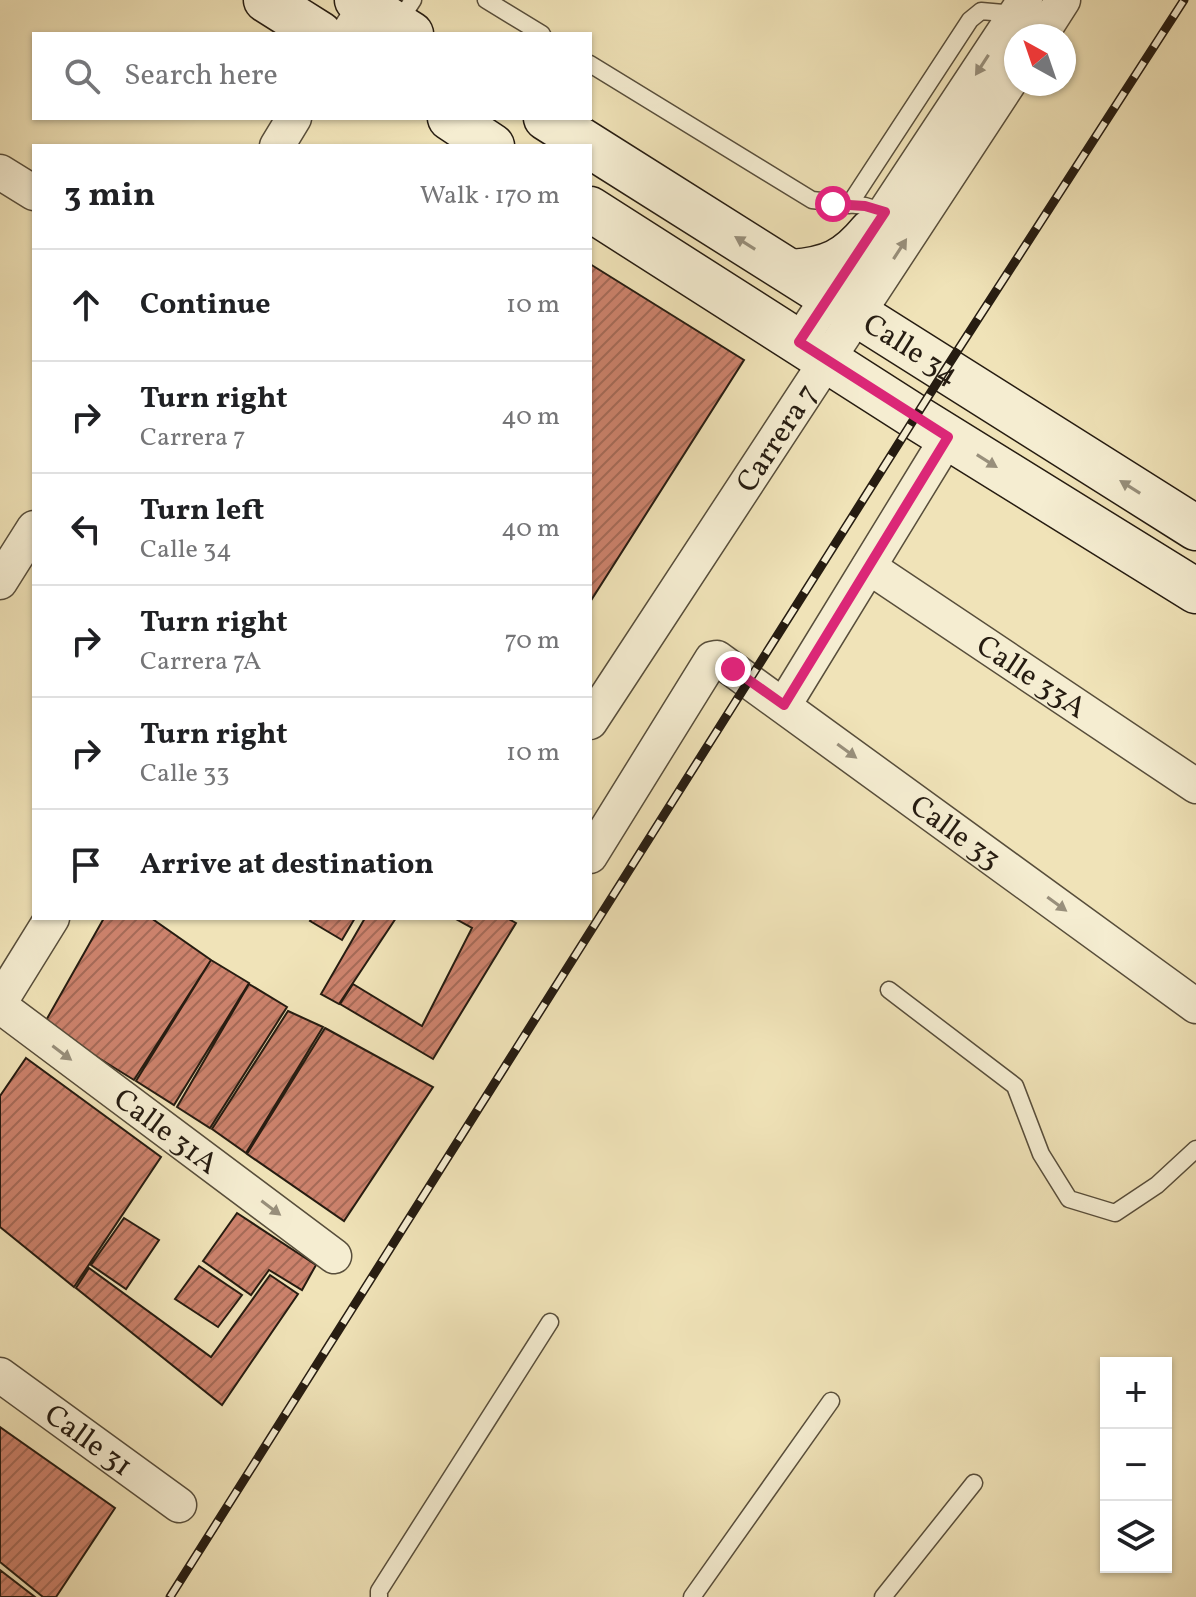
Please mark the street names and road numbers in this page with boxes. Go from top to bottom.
street label: Calle 34 [854,304,966,396]
street label: Carrera 7 [727,376,829,501]
street label: Calle 33A [967,626,1094,730]
street label: Calle 33 [900,786,1009,880]
street label: Calle 31A [104,1079,226,1185]
street label: Calle 31 [35,1395,141,1488]

